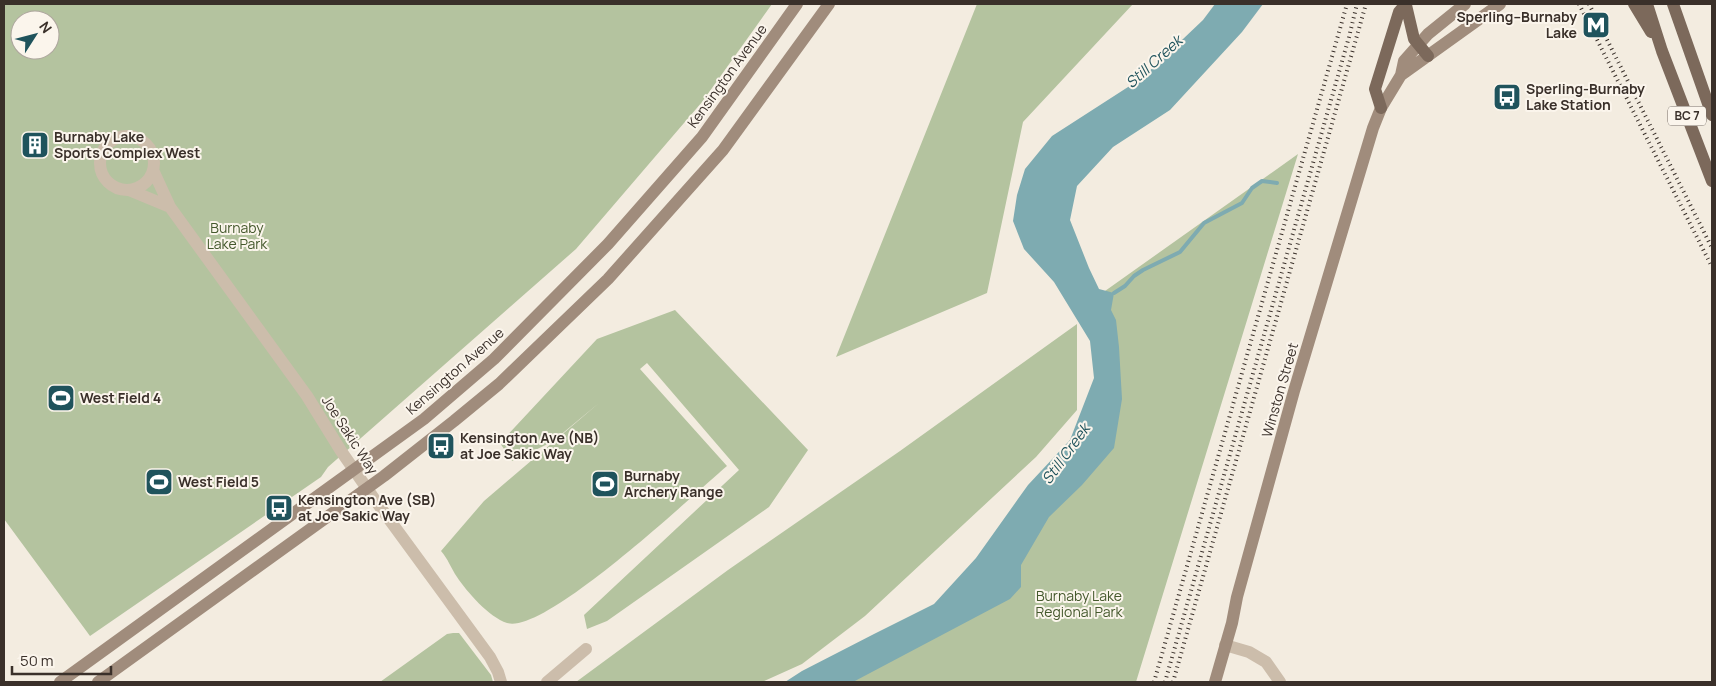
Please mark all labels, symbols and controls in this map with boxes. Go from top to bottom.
place label: Sperling–Burnaby Lake [1456,7,1577,42]
north arrow [10,10,60,60]
metro station icon: Sperling–Burnaby Lake [1581,10,1611,40]
text: N [35,17,57,37]
street label: Kensington Avenue [682,20,771,131]
water label: Still Creek [1121,29,1188,93]
place label: Sperling-Burnaby Lake Station [1526,79,1645,114]
bus stop icon: Sperling-Burnaby Lake Station [1492,82,1522,112]
road number: BC 7 [1668,106,1706,125]
place label: Burnaby Lake Sports Complex West [54,127,200,162]
building icon: Burnaby Lake Sports Complex West [20,130,50,160]
park label: Burnaby Lake Park [207,218,268,253]
street label: Kensington Avenue [402,323,508,418]
street label: Winston Street [1257,340,1302,439]
sports icon: West Field 4 [46,383,76,413]
place label: West Field 4 [80,388,161,407]
street label: Joe Sakic Way [318,392,383,478]
water label: Still Creek [1037,417,1096,488]
place label: Kensington Ave (NB) at Joe Sakic Way [460,428,599,463]
bus stop icon: Kensington Ave (NB) at Joe Sakic Way [426,431,456,461]
place label: Burnaby Archery Range [624,466,723,501]
sports icon: West Field 5 [144,467,174,497]
sports icon: Burnaby Archery Range [590,469,620,499]
place label: West Field 5 [178,472,259,491]
place label: Kensington Ave (SB) at Joe Sakic Way [298,490,436,525]
bus stop icon: Kensington Ave (SB) at Joe Sakic Way [264,493,294,523]
park label: Burnaby Lake Regional Park [1036,586,1124,621]
scale bar [12,644,111,676]
text: 50 m [20,650,54,671]

